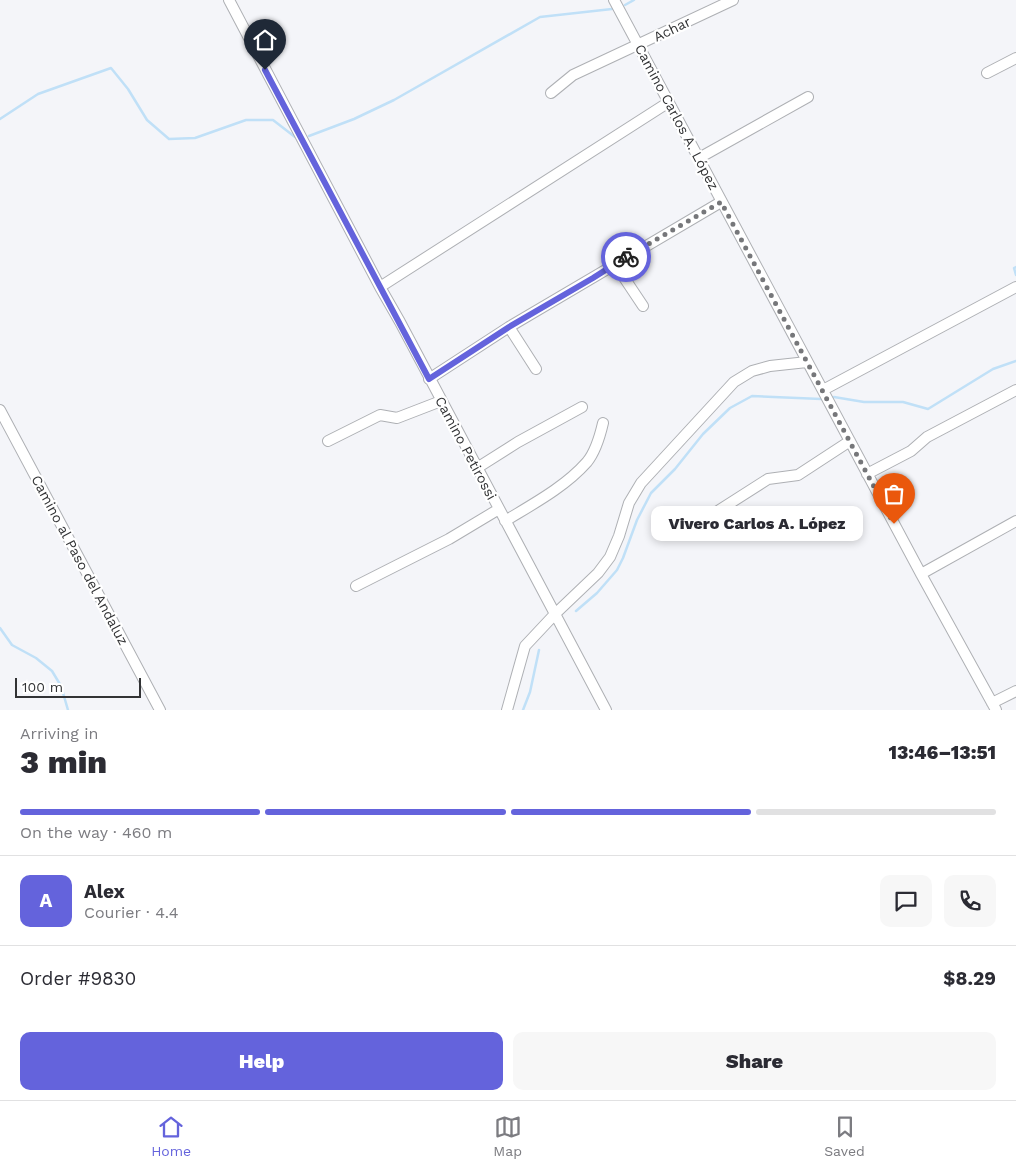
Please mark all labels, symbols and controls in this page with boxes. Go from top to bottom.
street label: Achar [651,13,693,45]
pin [244,19,286,70]
icon: home [251,26,279,54]
street label: Camino Carlos A. López [632,41,722,193]
courier [601,232,651,282]
icon: bike [612,243,640,271]
street label: Camino Petirossi [432,394,500,502]
street label: Camino al Paso del Andaluz [28,472,132,648]
pin [873,473,915,524]
icon: bag [880,480,908,508]
callout: Vivero Carlos A. López [652,506,864,542]
text: Vivero Carlos A. López [669,514,845,533]
scale bar [15,675,141,698]
text: 100 m [22,679,63,695]
text: Arriving in [20,724,98,743]
text: 13:46–13:51 [888,741,996,764]
text: 3 min [20,743,107,781]
text: On the way · 460 m [20,823,172,842]
button: chat [880,875,932,927]
button: phone [944,875,996,927]
text: Alex [84,880,125,903]
text: A [40,889,52,912]
text: Courier · 4.4 [84,903,179,922]
text: Order #9830 [20,967,136,990]
text: $8.29 [943,967,996,990]
button: Help [20,1032,503,1090]
button: Share [513,1032,996,1090]
tab: Home [151,1113,191,1159]
tab: Map [493,1113,522,1159]
tab: Saved [824,1113,865,1159]

